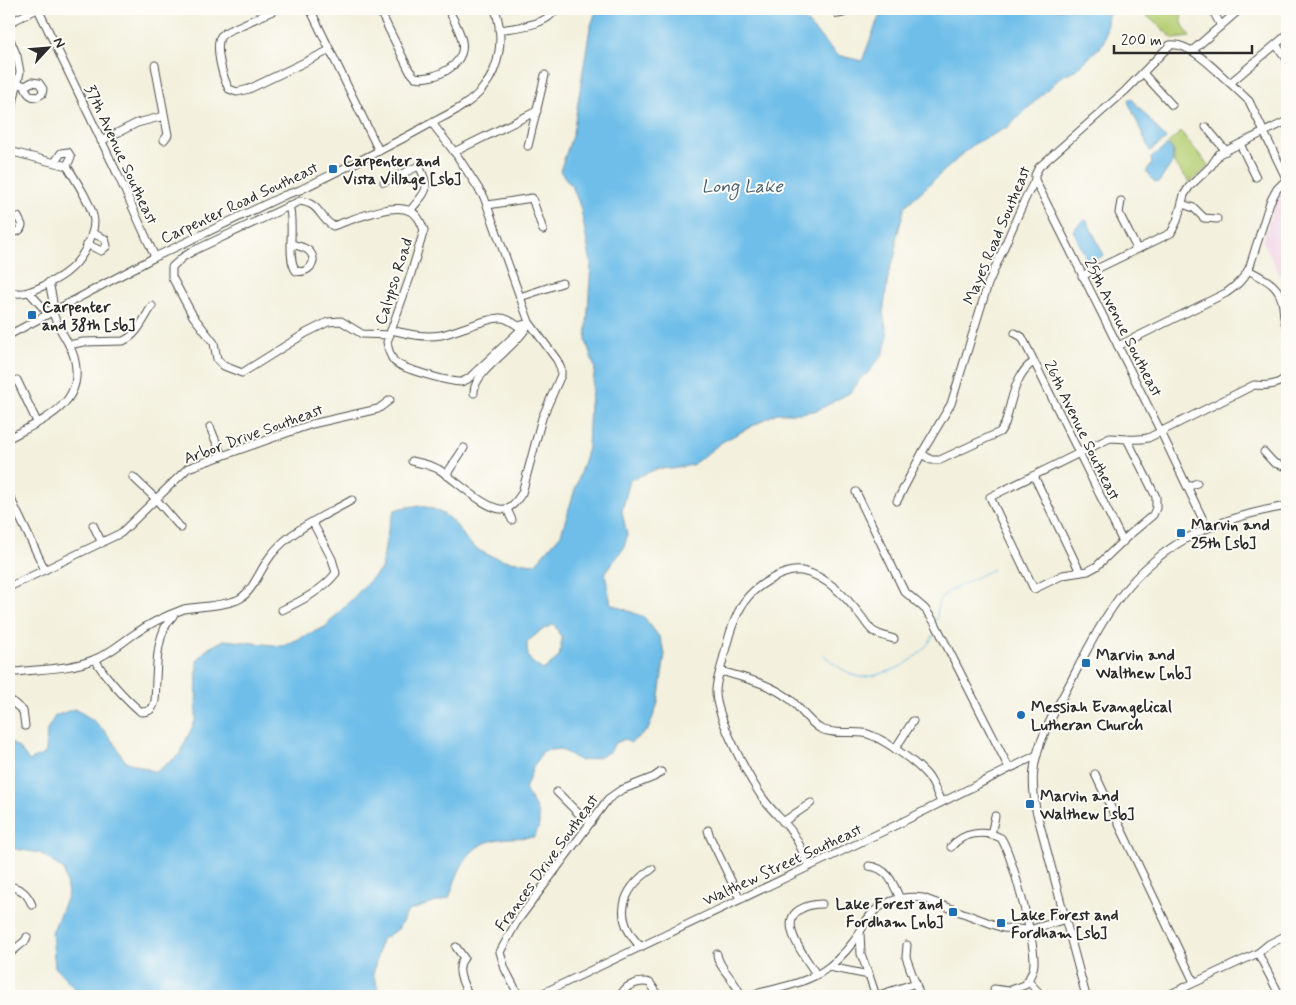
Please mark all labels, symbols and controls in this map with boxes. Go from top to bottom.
north arrow [22,22,72,72]
scale bar [1114,22,1251,54]
text: 200 m [1121,31,1162,51]
text: N [49,35,69,51]
street label: 37th Avenue Southeast [79,81,162,228]
place label: Carpenter and Vista Village [sb] [343,151,461,191]
street label: Carpenter Road Southeast [157,158,322,249]
marker: Carpenter and Vista Village [sb] [327,163,339,175]
street label: Mayes Road Southeast [959,163,1036,308]
water label: Long Lake [701,175,783,201]
street label: Calypso Road [371,235,418,328]
street label: 25th Avenue Southeast [1079,255,1167,401]
place label: Carpenter and 38th [sb] [42,297,135,336]
marker: Carpenter and 38th [sb] [26,309,38,321]
street label: 26th Avenue Southeast [1039,357,1125,504]
street label: Arbor Drive Southeast [181,399,326,469]
place label: Marvin and 25th [sb] [1191,515,1270,554]
marker: Marvin and 25th [sb] [1175,527,1187,539]
place label: Marvin and Walthew [nb] [1095,645,1191,684]
marker: Marvin and Walthew [nb] [1080,657,1092,669]
place label: Messiah Evangelical Lutheran Church [1031,697,1172,736]
marker: Messiah Evangelical Lutheran Church [1015,709,1027,721]
place label: Marvin and Walthew [sb] [1039,786,1134,825]
street label: Frances Drive Southeast [491,790,604,935]
marker: Marvin and Walthew [sb] [1024,798,1036,810]
street label: Walthew Street Southeast [700,819,866,912]
place label: Lake Forest and Fordham [nb] [836,894,943,933]
place label: Lake Forest and Fordham [sb] [1011,905,1119,944]
marker: Lake Forest and Fordham [nb] [947,906,959,918]
marker: Lake Forest and Fordham [sb] [995,917,1007,929]

